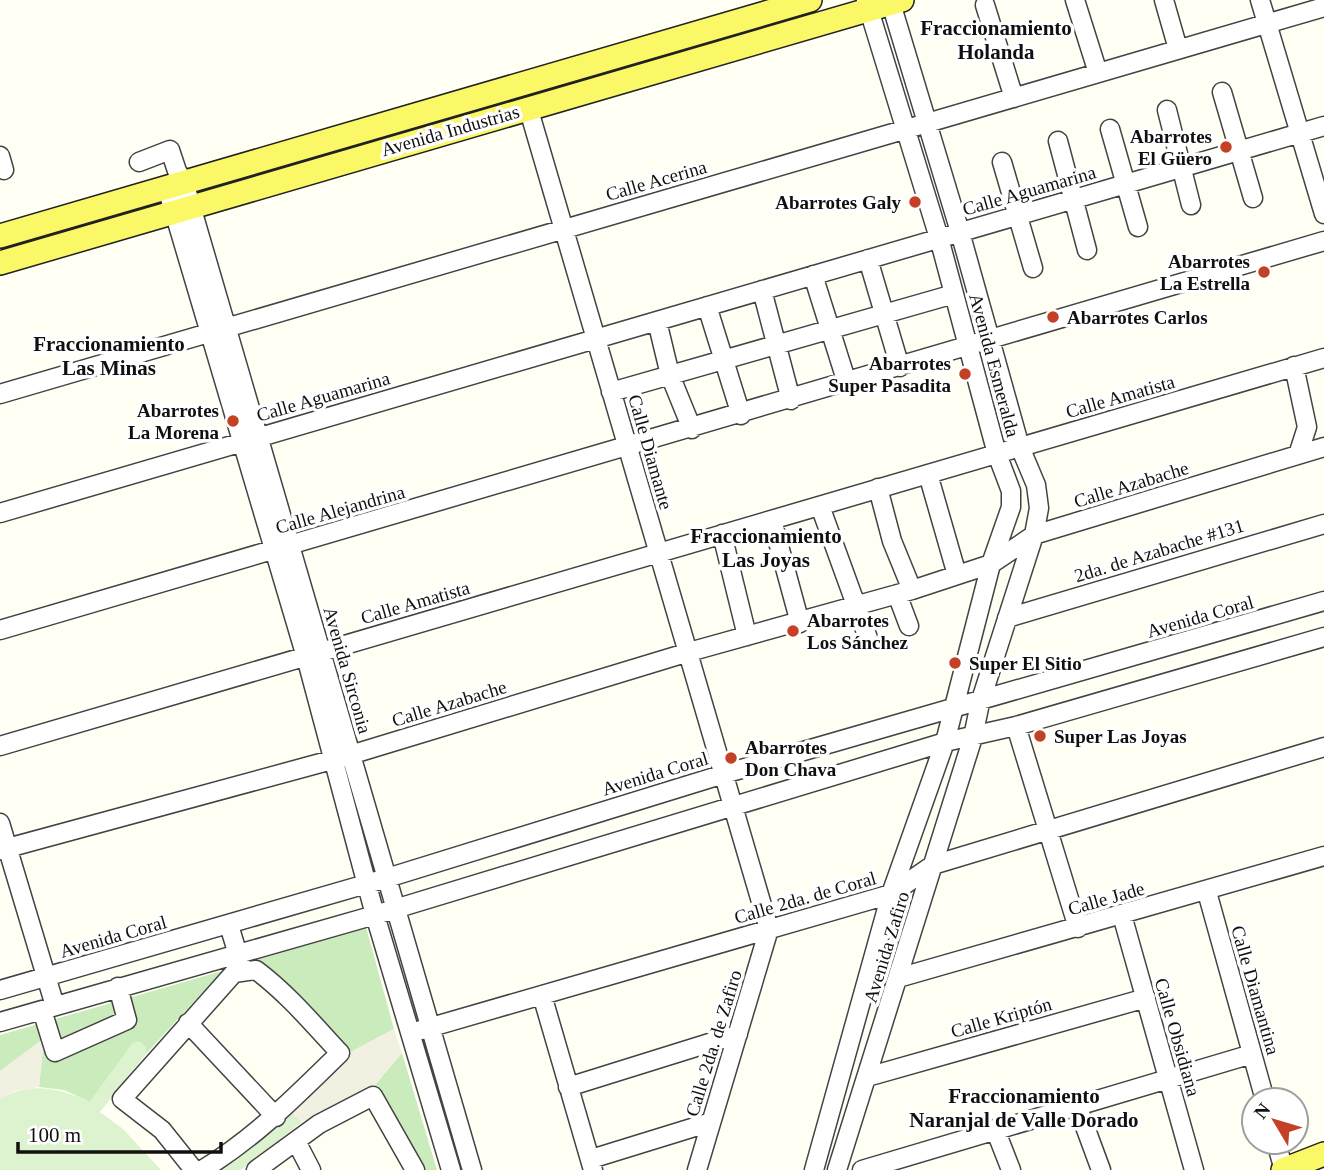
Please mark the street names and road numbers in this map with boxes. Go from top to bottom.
street label: Avenida Industrias [379,101,522,160]
street label: Calle Acerina [603,156,710,205]
street label: Calle Aguamarina [960,161,1099,220]
street label: Avenida Esmeralda [965,291,1024,440]
street label: Calle Aguamarina [254,367,393,426]
street label: Calle Amatista [1063,371,1178,422]
street label: Calle Diamante [624,392,677,512]
street label: Calle Azabache [1071,457,1191,512]
street label: Calle Alejandrina [273,481,408,538]
street label: 2da. de Azabache #131 [1072,515,1246,586]
street label: Calle Amatista [358,577,473,628]
street label: Avenida Coral [1144,591,1256,642]
street label: Avenida Sirconia [319,604,376,737]
street label: Calle Azabache [389,676,509,731]
street label: Avenida Coral [600,747,711,800]
street label: Calle 2da. de Coral [732,867,879,928]
street label: Calle Jade [1065,878,1147,919]
street label: Avenida Zafiro [860,889,913,1005]
street label: Avenida Coral [57,911,169,962]
street label: Calle Diamantina [1227,923,1284,1058]
street label: Calle 2da. de Zafiro [681,967,746,1119]
street label: Calle Obsidiana [1151,976,1205,1099]
street label: Calle Kriptón [948,993,1054,1042]

